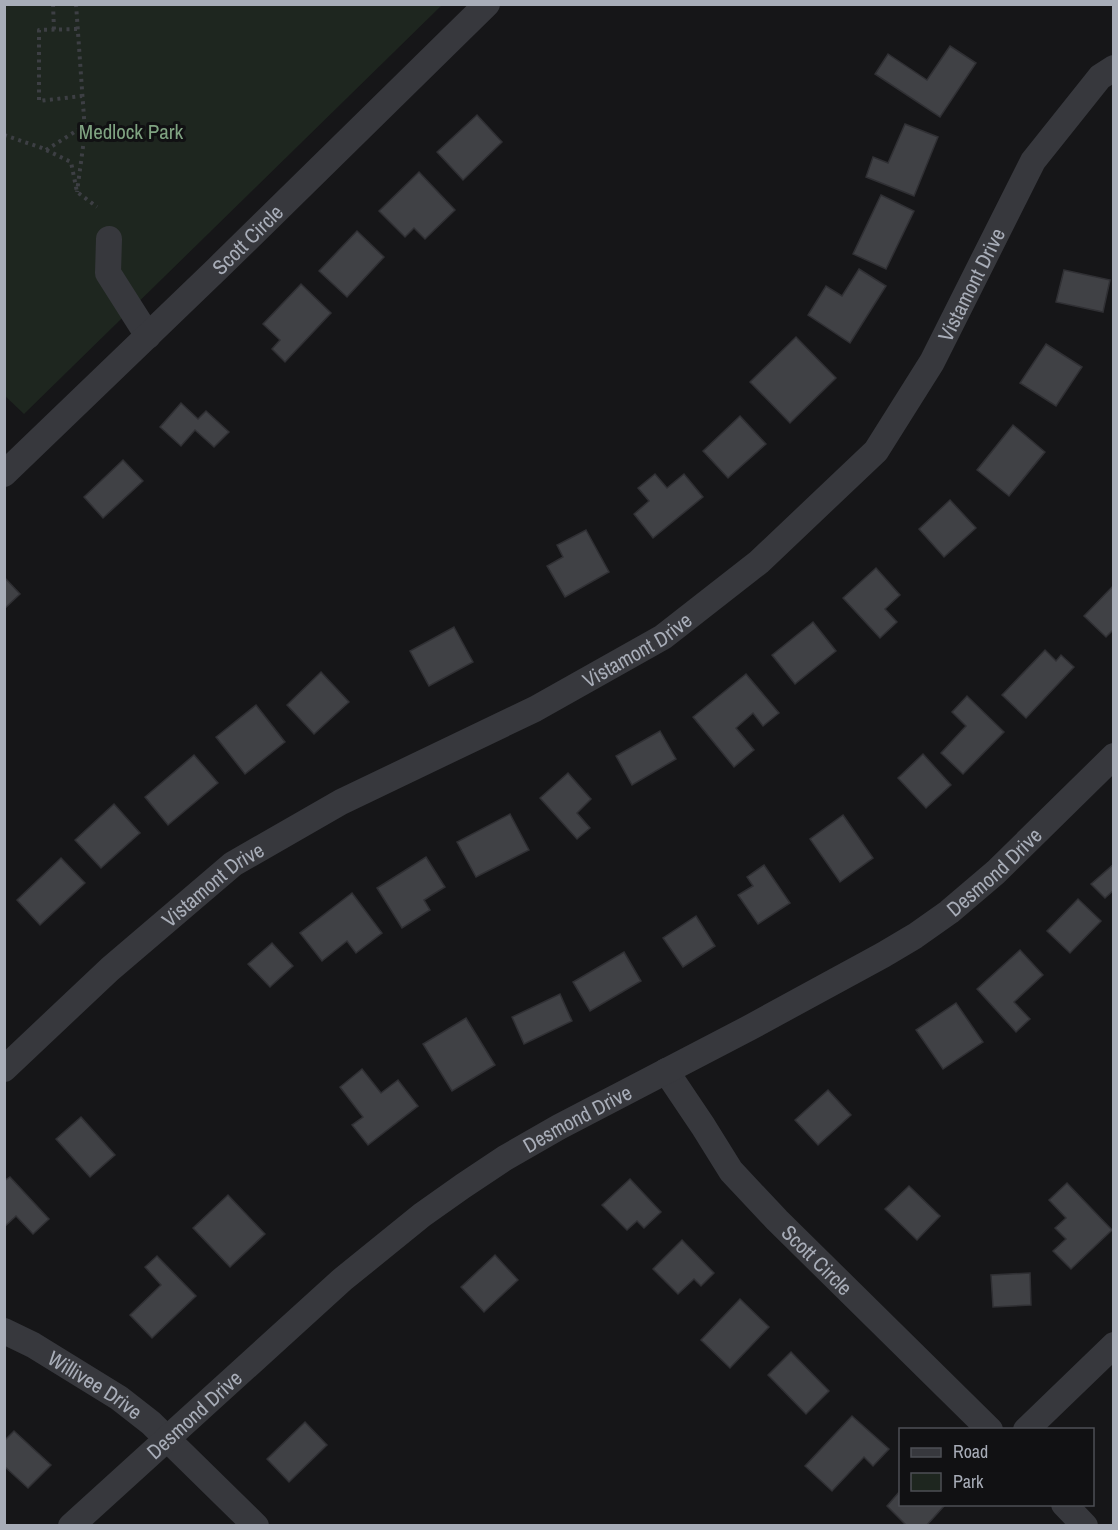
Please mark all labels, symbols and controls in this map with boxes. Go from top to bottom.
park label: Medlock Park [79,117,184,146]
street label: Scott Circle [205,198,289,281]
street label: Vistamont Drive [930,223,1012,346]
street label: Vistamont Drive [577,605,698,694]
street label: Desmond Drive [940,821,1048,923]
street label: Vistamont Drive [155,835,269,934]
street label: Desmond Drive [517,1077,636,1159]
street label: Scott Circle [775,1218,859,1301]
street label: Willivee Drive [43,1343,149,1426]
street label: Desmond Drive [140,1363,248,1465]
legend [899,1428,1094,1506]
text: Road [953,1439,988,1464]
text: Park [953,1469,984,1494]

